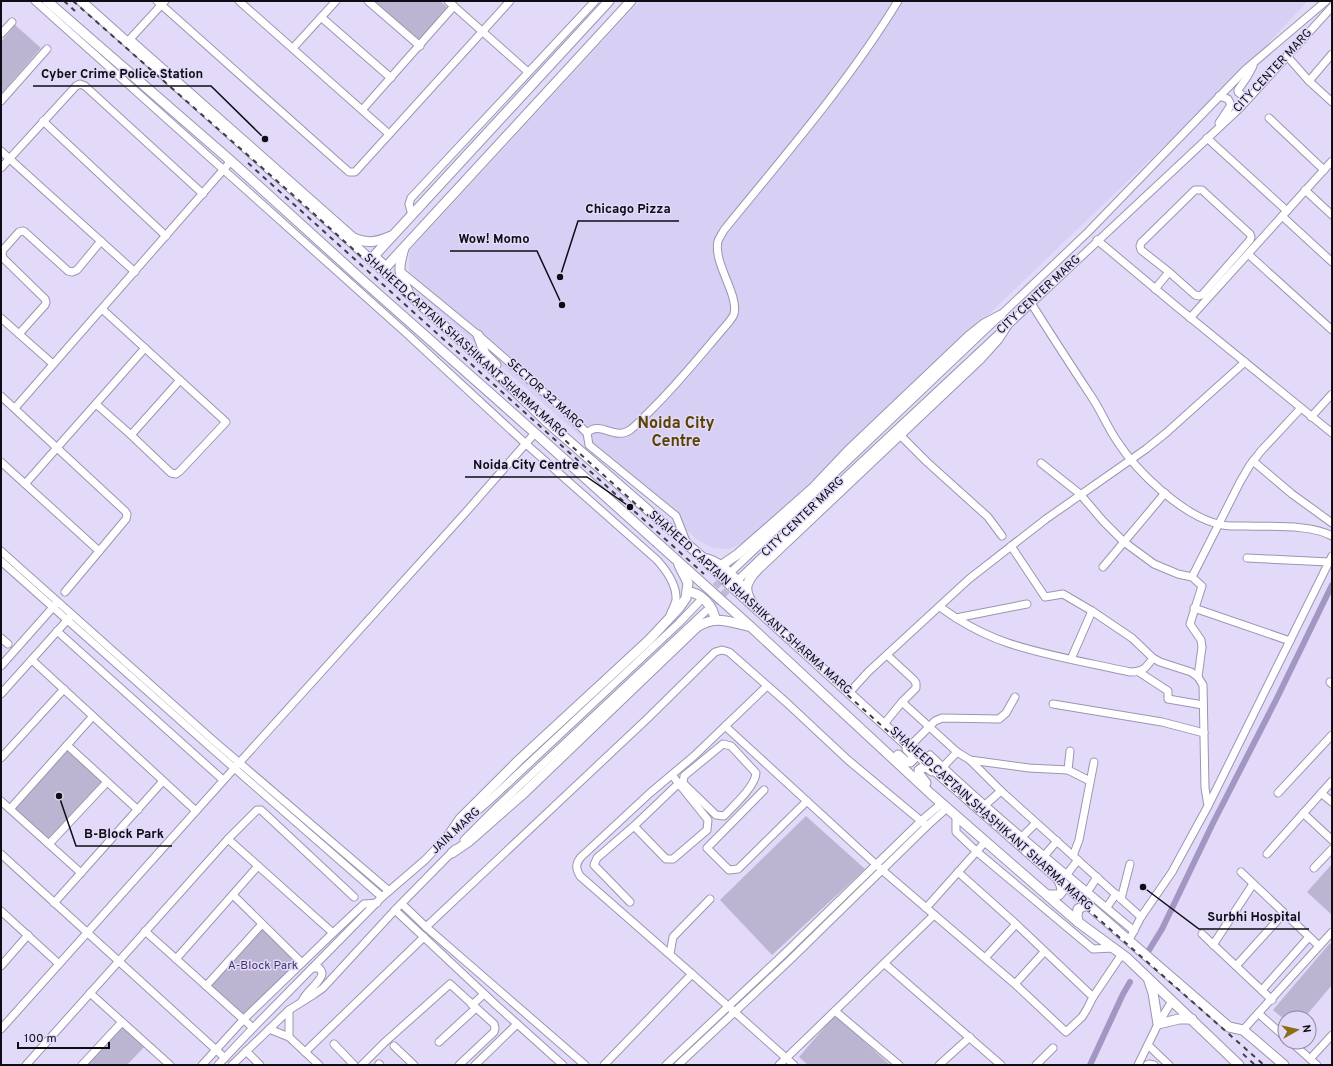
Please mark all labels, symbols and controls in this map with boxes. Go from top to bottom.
street label: CITY CENTER MARG [1230,26,1316,116]
callout: Cyber Crime Police Station [33,61,211,86]
text: Cyber Crime Police Station [41,67,203,83]
callout: Chicago Pizza [578,196,679,221]
text: Chicago Pizza [585,202,671,218]
callout: Wow! Momo [450,226,537,251]
text: Wow! Momo [458,232,530,248]
street label: SHAHEED CAPTAIN SHASHIKANT SHARMA MARG [360,250,570,442]
street label: CITY CENTER MARG [994,252,1084,338]
street label: SECTOR 32 MARG [503,355,587,433]
district label: Noida City Centre [637,414,715,452]
callout: Noida City Centre [465,452,587,477]
text: Noida City Centre [473,458,579,474]
street label: CITY CENTER MARG [758,473,848,561]
street label: SHAHEED CAPTAIN SHASHIKANT SHARMA MARG [645,507,855,699]
street label: SHAHEED CAPTAIN SHASHIKANT SHARMA MARG [886,723,1096,915]
street label: JAIN MARG [428,804,484,858]
callout: B-Block Park [76,821,172,846]
text: B-Block Park [84,827,164,843]
callout: Surbhi Hospital [1199,904,1309,929]
text: Surbhi Hospital [1207,910,1301,926]
park label: A-Block Park [228,958,298,974]
north arrow [1277,1010,1317,1050]
scale bar [18,1024,109,1050]
text: N [1298,1024,1313,1034]
text: 100 m [24,1031,57,1047]

